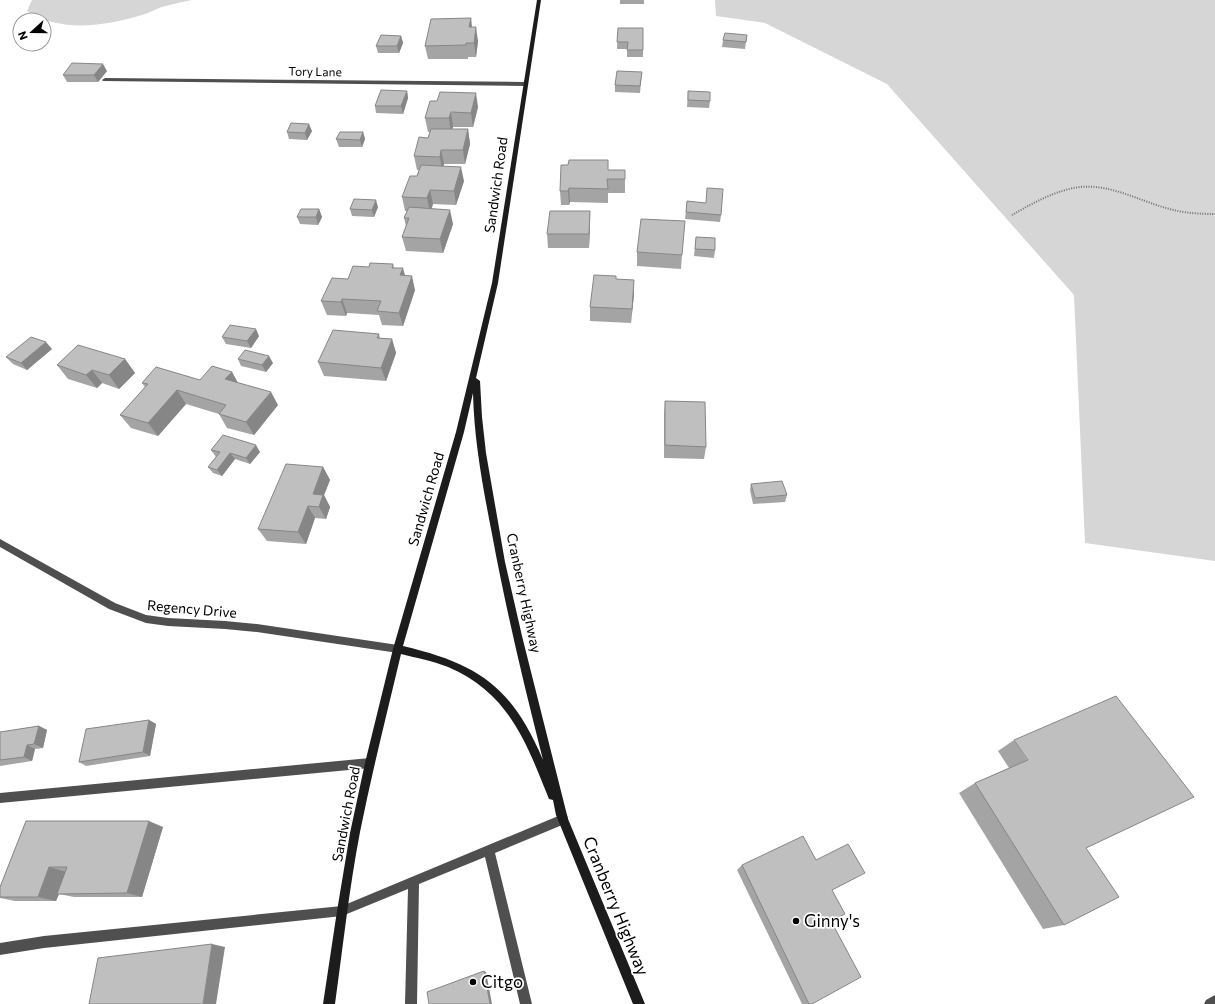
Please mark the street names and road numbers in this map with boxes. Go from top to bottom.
street label: Tory Lane [288,64,342,78]
street label: Sandwich Road [480,136,511,234]
street label: Sandwich Road [404,450,447,548]
street label: Cranberry Highway [503,531,546,654]
street label: Regency Drive [147,596,238,621]
street label: Sandwich Road [328,765,363,863]
street label: Cranberry Highway [579,833,654,979]

